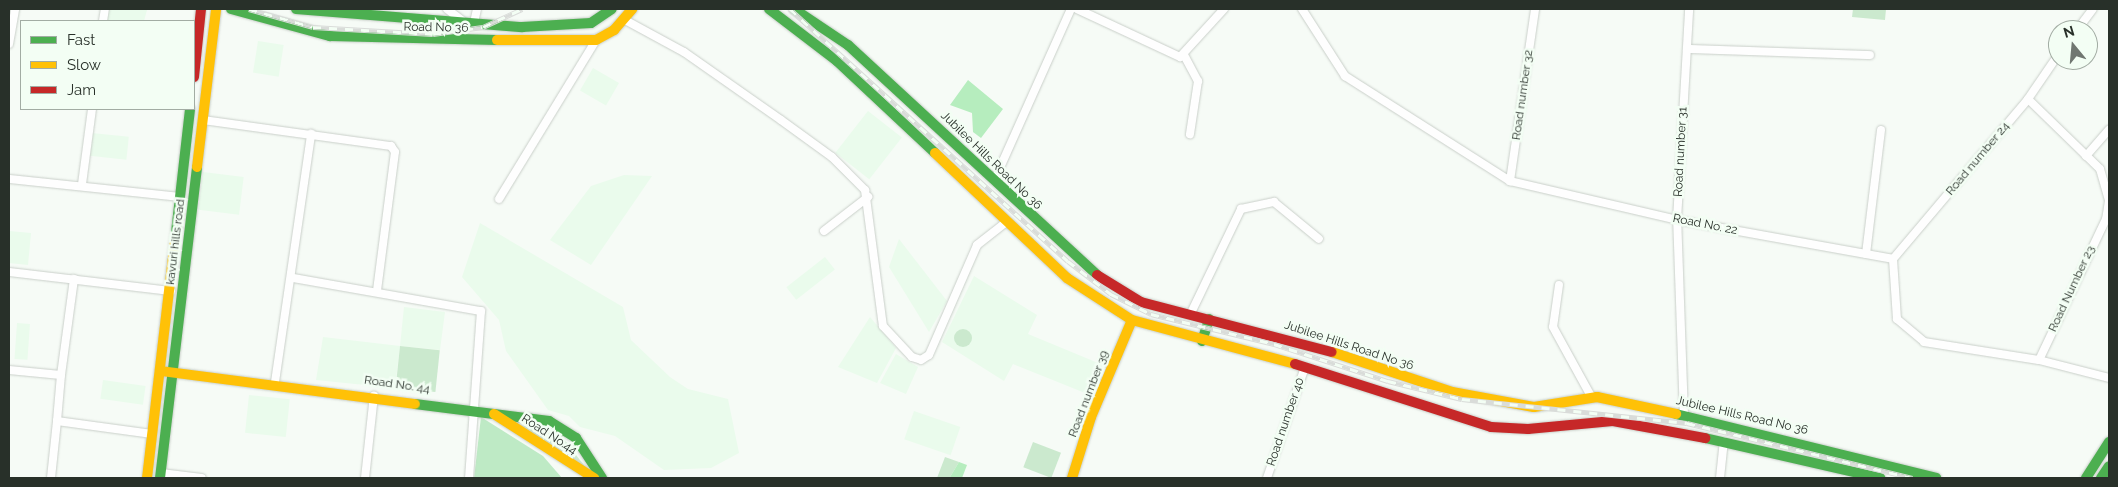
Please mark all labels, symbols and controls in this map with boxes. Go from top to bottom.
legend [20,20,195,110]
street label: Road No 36 [403,20,469,36]
north arrow [2048,20,2098,70]
text: N [2061,22,2076,41]
text: Fast [67,31,95,49]
street label: Road number 32 [1510,49,1536,141]
text: Slow [67,56,101,74]
text: Jam [67,81,96,99]
street label: Road number 31 [1671,107,1691,197]
street label: Jubilee Hills Road No 36 [937,109,1045,213]
street label: Road number 24 [1943,119,2013,199]
street label: kavuri hills road [164,198,188,286]
street label: Road No. 22 [1671,212,1739,238]
street label: Road Number 23 [2046,244,2098,334]
street label: Jubilee Hills Road No 36 [1283,318,1415,374]
street label: Road number 39 [1066,348,1112,440]
street label: Road No. 44 [363,373,431,397]
street label: Road number 40 [1264,376,1308,468]
street label: Jubilee Hills Road No 36 [1675,394,1809,438]
street label: Road No.44 [519,412,579,458]

